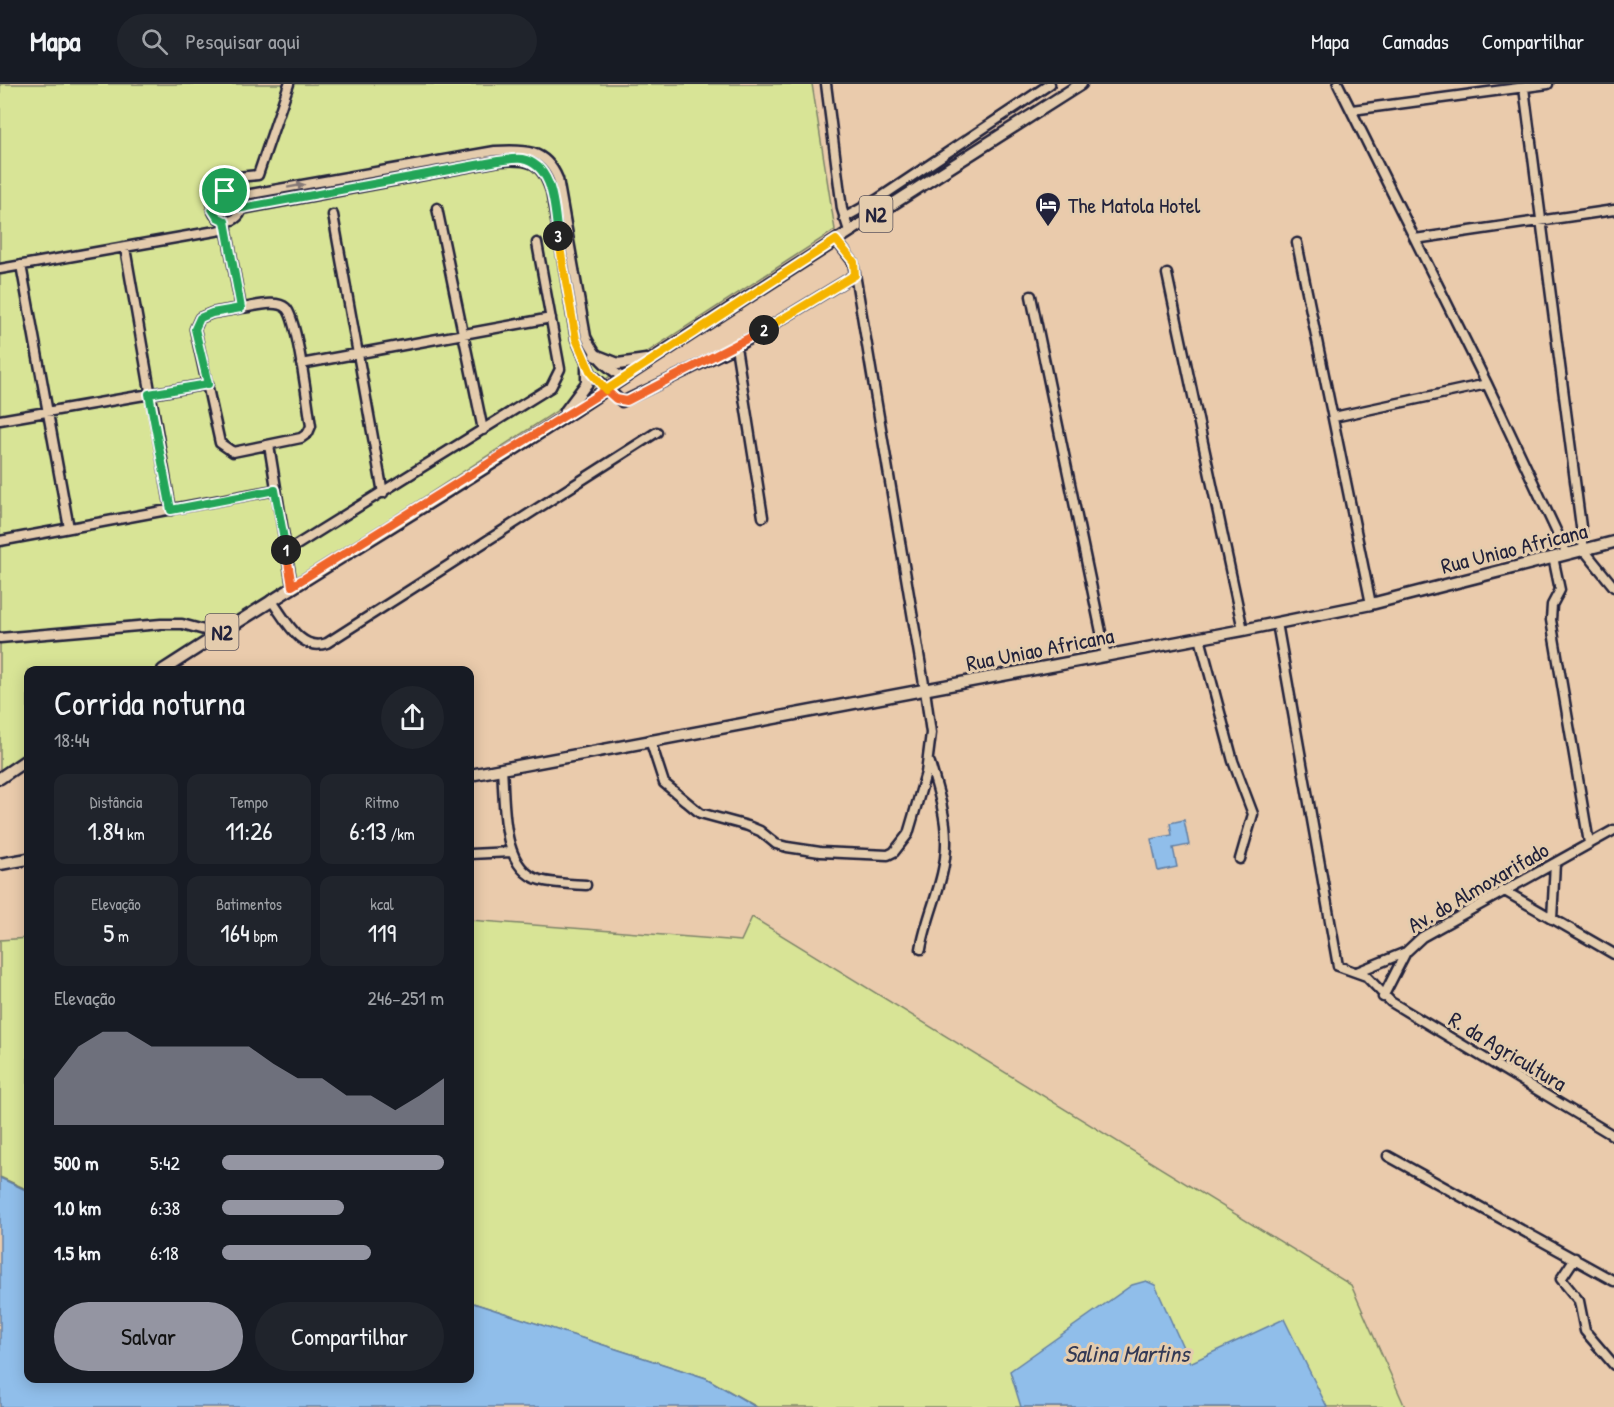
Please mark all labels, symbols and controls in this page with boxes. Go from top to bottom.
search box [117,14,537,68]
text: Mapa [30,22,81,60]
icon: search [138,25,171,58]
text: Pesquisar aqui [186,26,301,56]
text: Mapa [1311,27,1349,56]
text: Camadas [1382,27,1449,56]
text: Compartilhar [1482,27,1584,56]
pin [199,165,250,216]
icon: arrive [208,174,241,207]
one-way arrow [287,181,306,190]
hotel icon: The Matola Hotel [1033,190,1063,228]
place label: The Matola Hotel [1068,190,1201,220]
road number: N2 [860,196,892,232]
pin: 3 [543,221,573,251]
text: 3 [554,225,562,247]
pin: 2 [749,315,779,345]
text: 2 [760,319,768,341]
street label: Rua Uniao Africana [1438,515,1591,581]
pin: 1 [271,535,301,565]
text: 1 [283,539,289,561]
road number: N2 [206,614,238,650]
street label: Rua Uniao Africana [964,620,1117,678]
text: Corrida noturna [54,681,245,725]
button: share [381,686,444,749]
text: 18:44 [54,726,90,753]
text: Distância [90,791,142,813]
text: Tempo [230,791,268,813]
text: Ritmo [365,791,399,813]
text: 1.84 [87,813,123,848]
text: 11:26 [225,813,273,848]
text: 6:13 [349,813,387,848]
text: km [123,823,145,845]
text: /km [387,823,415,845]
street label: Av. do Almoxarifado [1402,834,1554,940]
text: Elevação [91,893,141,915]
text: Batimentos [216,893,282,915]
text: kcal [370,893,394,915]
text: 5 [103,915,114,950]
text: 164 [220,915,250,950]
text: 119 [368,915,396,950]
text: m [114,925,129,947]
text: bpm [250,925,278,947]
text: Elevação [54,984,116,1011]
text: 246–251 m [367,984,444,1011]
street label: R. da Agricultura [1443,1004,1573,1098]
text: 500 m [54,1149,99,1176]
text: 5:42 [150,1149,180,1176]
text: 1.0 km [54,1194,101,1221]
text: 6:38 [150,1194,180,1221]
text: 1.5 km [54,1239,101,1266]
text: 6:18 [150,1239,179,1266]
button: Salvar [54,1302,243,1371]
button: Compartilhar [255,1302,444,1371]
water label: Salina Martins [1065,1337,1192,1369]

